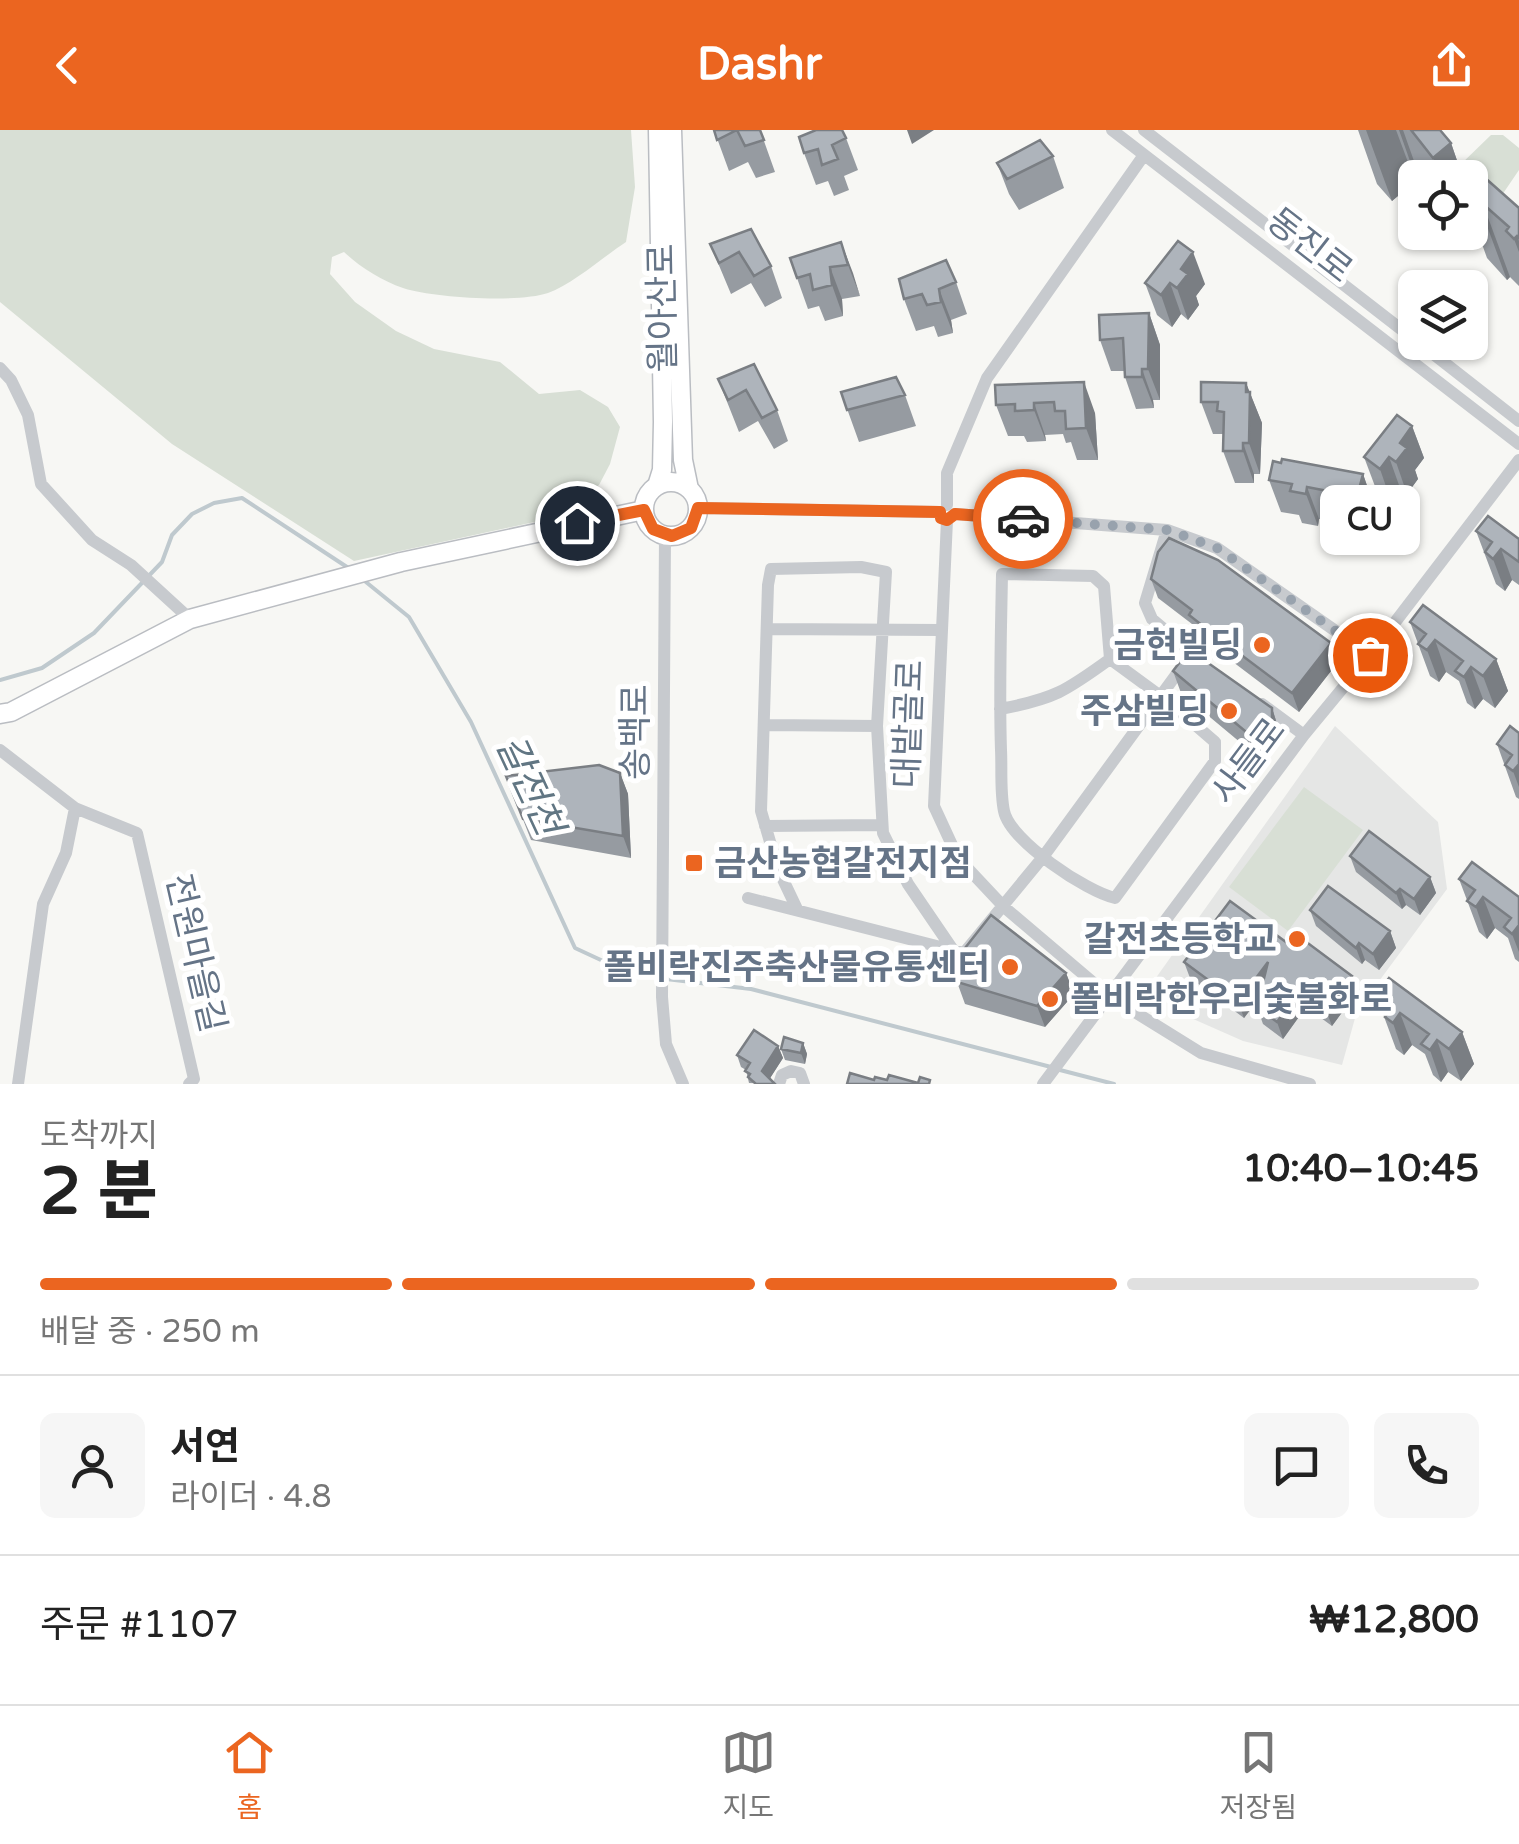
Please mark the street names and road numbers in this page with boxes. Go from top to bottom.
street label: 동진로 [1258,200,1360,292]
street label: 월아산로 [641,243,685,373]
street label: 대밭골로 [886,659,932,789]
street label: 송백로 [615,684,657,780]
street label: 사들로 [1203,710,1295,813]
street label: 전원마을길 [156,870,234,1036]

